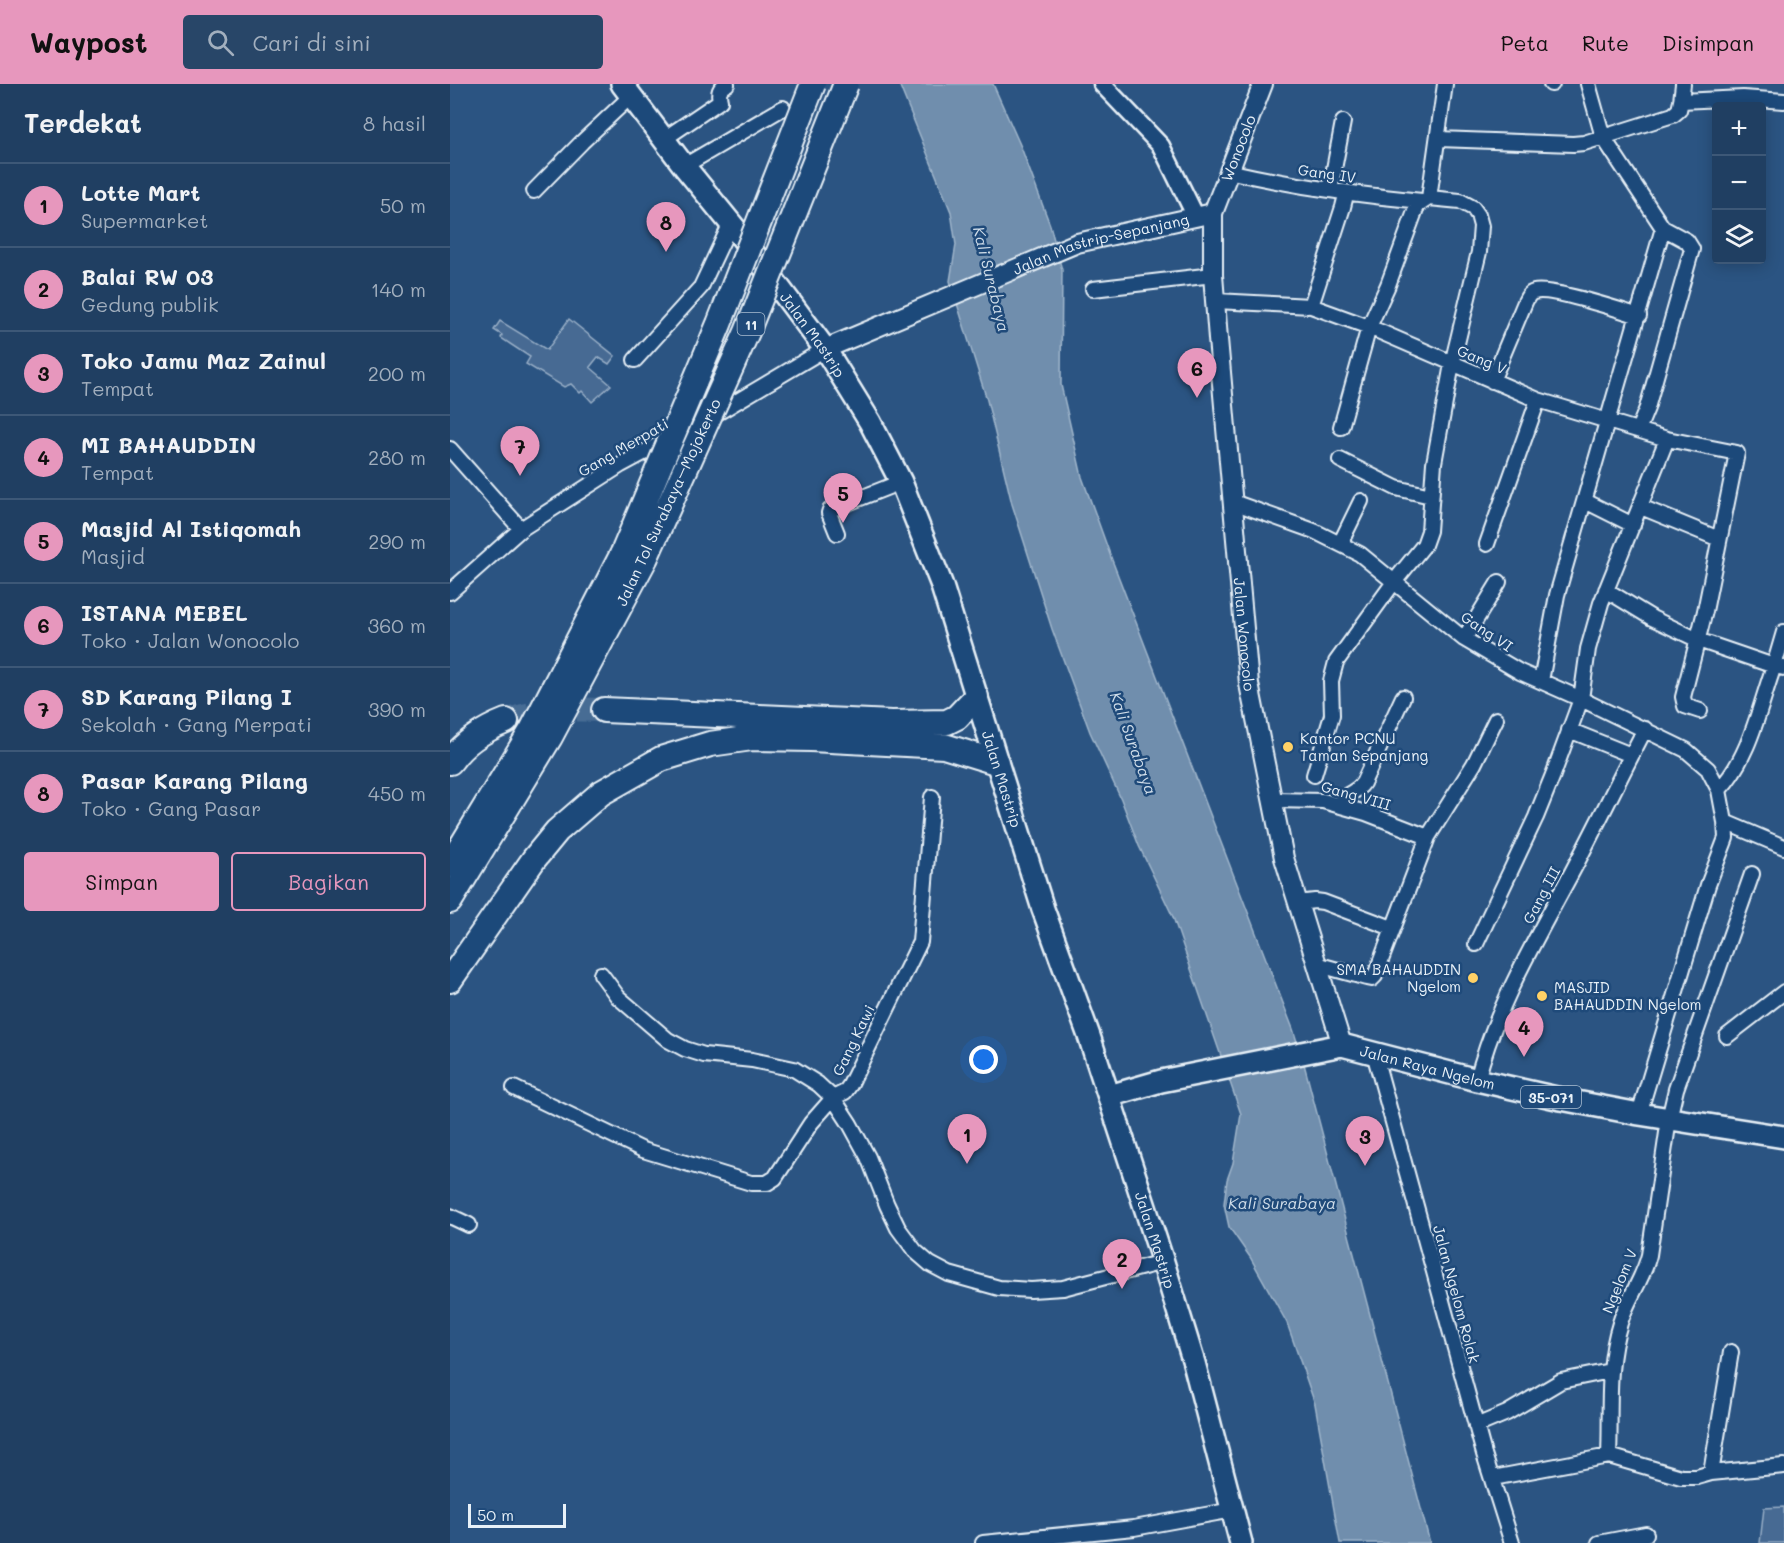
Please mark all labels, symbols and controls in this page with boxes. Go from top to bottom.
search box [183,15,603,69]
text: Waypost [30,24,147,60]
icon: search [204,26,237,59]
text: Cari di sini [252,28,371,57]
text: Peta [1501,29,1549,56]
text: Rute [1582,29,1629,56]
text: Disimpan [1662,29,1754,56]
map controls [1712,102,1766,264]
button: + [1712,102,1766,156]
text: Terdekat [24,106,142,140]
text: 8 hasil [363,110,426,136]
street label: Wonocolo [1216,112,1260,184]
button: − [1712,156,1766,210]
street label: Gang IV [1297,159,1357,187]
text: Lotte Mart [81,178,200,207]
text: 1 [39,192,48,218]
text: 50 m [380,192,426,218]
pin: 8 [646,202,686,252]
text: Supermarket [81,207,208,233]
street label: Jalan Mastrip-Sepanjang [1010,209,1191,279]
button: layers [1712,210,1766,264]
water label: Kali Surabaya [969,224,1015,334]
text: Balai RW 03 [81,262,213,291]
text: 2 [38,276,49,302]
text: 140 m [371,276,426,302]
street label: Jalan Mastrip [776,288,850,381]
text: Gedung publik [81,291,219,317]
road number: 11 [738,313,764,335]
street label: Gang V [1454,340,1510,378]
text: Toko Jamu Maz Zainul [81,346,326,375]
pin: 6 [1178,348,1216,398]
text: 3 [38,360,50,386]
text: 200 m [368,360,426,386]
text: Tempat [81,375,154,401]
street label: Jalan Tol Surabaya–Mojokerto [611,395,725,609]
street label: Gang Merpati [574,413,672,481]
pin: 7 [500,426,540,476]
text: MI BAHAUDDIN [81,430,256,459]
text: 4 [37,444,50,470]
text: 280 m [368,444,426,470]
text: Tempat [81,459,154,485]
pin: 5 [824,474,862,523]
text: Masjid Al Istiqomah [81,514,301,543]
text: 5 [38,528,49,554]
text: 290 m [368,528,426,554]
text: Masjid [81,543,145,569]
street label: Jalan Wonocolo [1229,577,1260,693]
text: ISTANA MEBEL [81,598,248,627]
street label: Gang VI [1457,606,1517,656]
text: 6 [37,612,50,638]
text: 360 m [368,612,426,638]
text: Toko · Jalan Wonocolo [81,627,299,653]
text: SD Karang Pilang I [81,682,292,711]
water label: Kali Surabaya [1106,689,1162,797]
text: 7 [38,696,49,722]
text: 390 m [368,696,426,722]
text: Sekolah · Gang Merpati [81,711,312,737]
street label: Jalan Mastrip [978,728,1027,830]
place label: Kantor PCNU Taman Sepanjang [1300,728,1428,765]
marker: Kantor PCNU Taman Sepanjang [1281,740,1295,754]
text: Pasar Karang Pilang [81,766,308,795]
street label: Gang VIII [1319,776,1394,815]
text: 8 [37,780,50,806]
text: 450 m [368,780,426,806]
text: Toko · Gang Pasar [81,795,261,821]
button: Simpan [24,852,219,911]
button: Bagikan [231,852,426,911]
street label: Gang III [1518,863,1565,927]
place label: SMA BAHAUDDIN Ngelom [1336,959,1461,996]
marker: SMA BAHAUDDIN Ngelom [1466,971,1480,985]
place label: MASJID BAHAUDDIN Ngelom [1554,977,1702,1014]
marker: MASJID BAHAUDDIN Ngelom [1535,989,1549,1003]
street label: Gang Kawi [827,1001,879,1079]
pin: 4 [1504,1008,1544,1057]
street label: Jalan Raya Ngelom [1358,1040,1497,1094]
your location [969,1045,998,1074]
road number: 35-071 [1521,1086,1581,1108]
pin: 1 [948,1114,986,1164]
pin: 3 [1346,1116,1384,1166]
street label: Jalan Mastrip [1131,1189,1180,1291]
water label: Kali Surabaya [1228,1192,1336,1213]
street label: Jalan Ngelom Rolak [1429,1223,1485,1365]
pin: 2 [1102,1240,1142,1289]
street label: Ngelom V [1597,1246,1641,1316]
scale bar [468,1501,566,1528]
text: 50 m [477,1504,514,1525]

